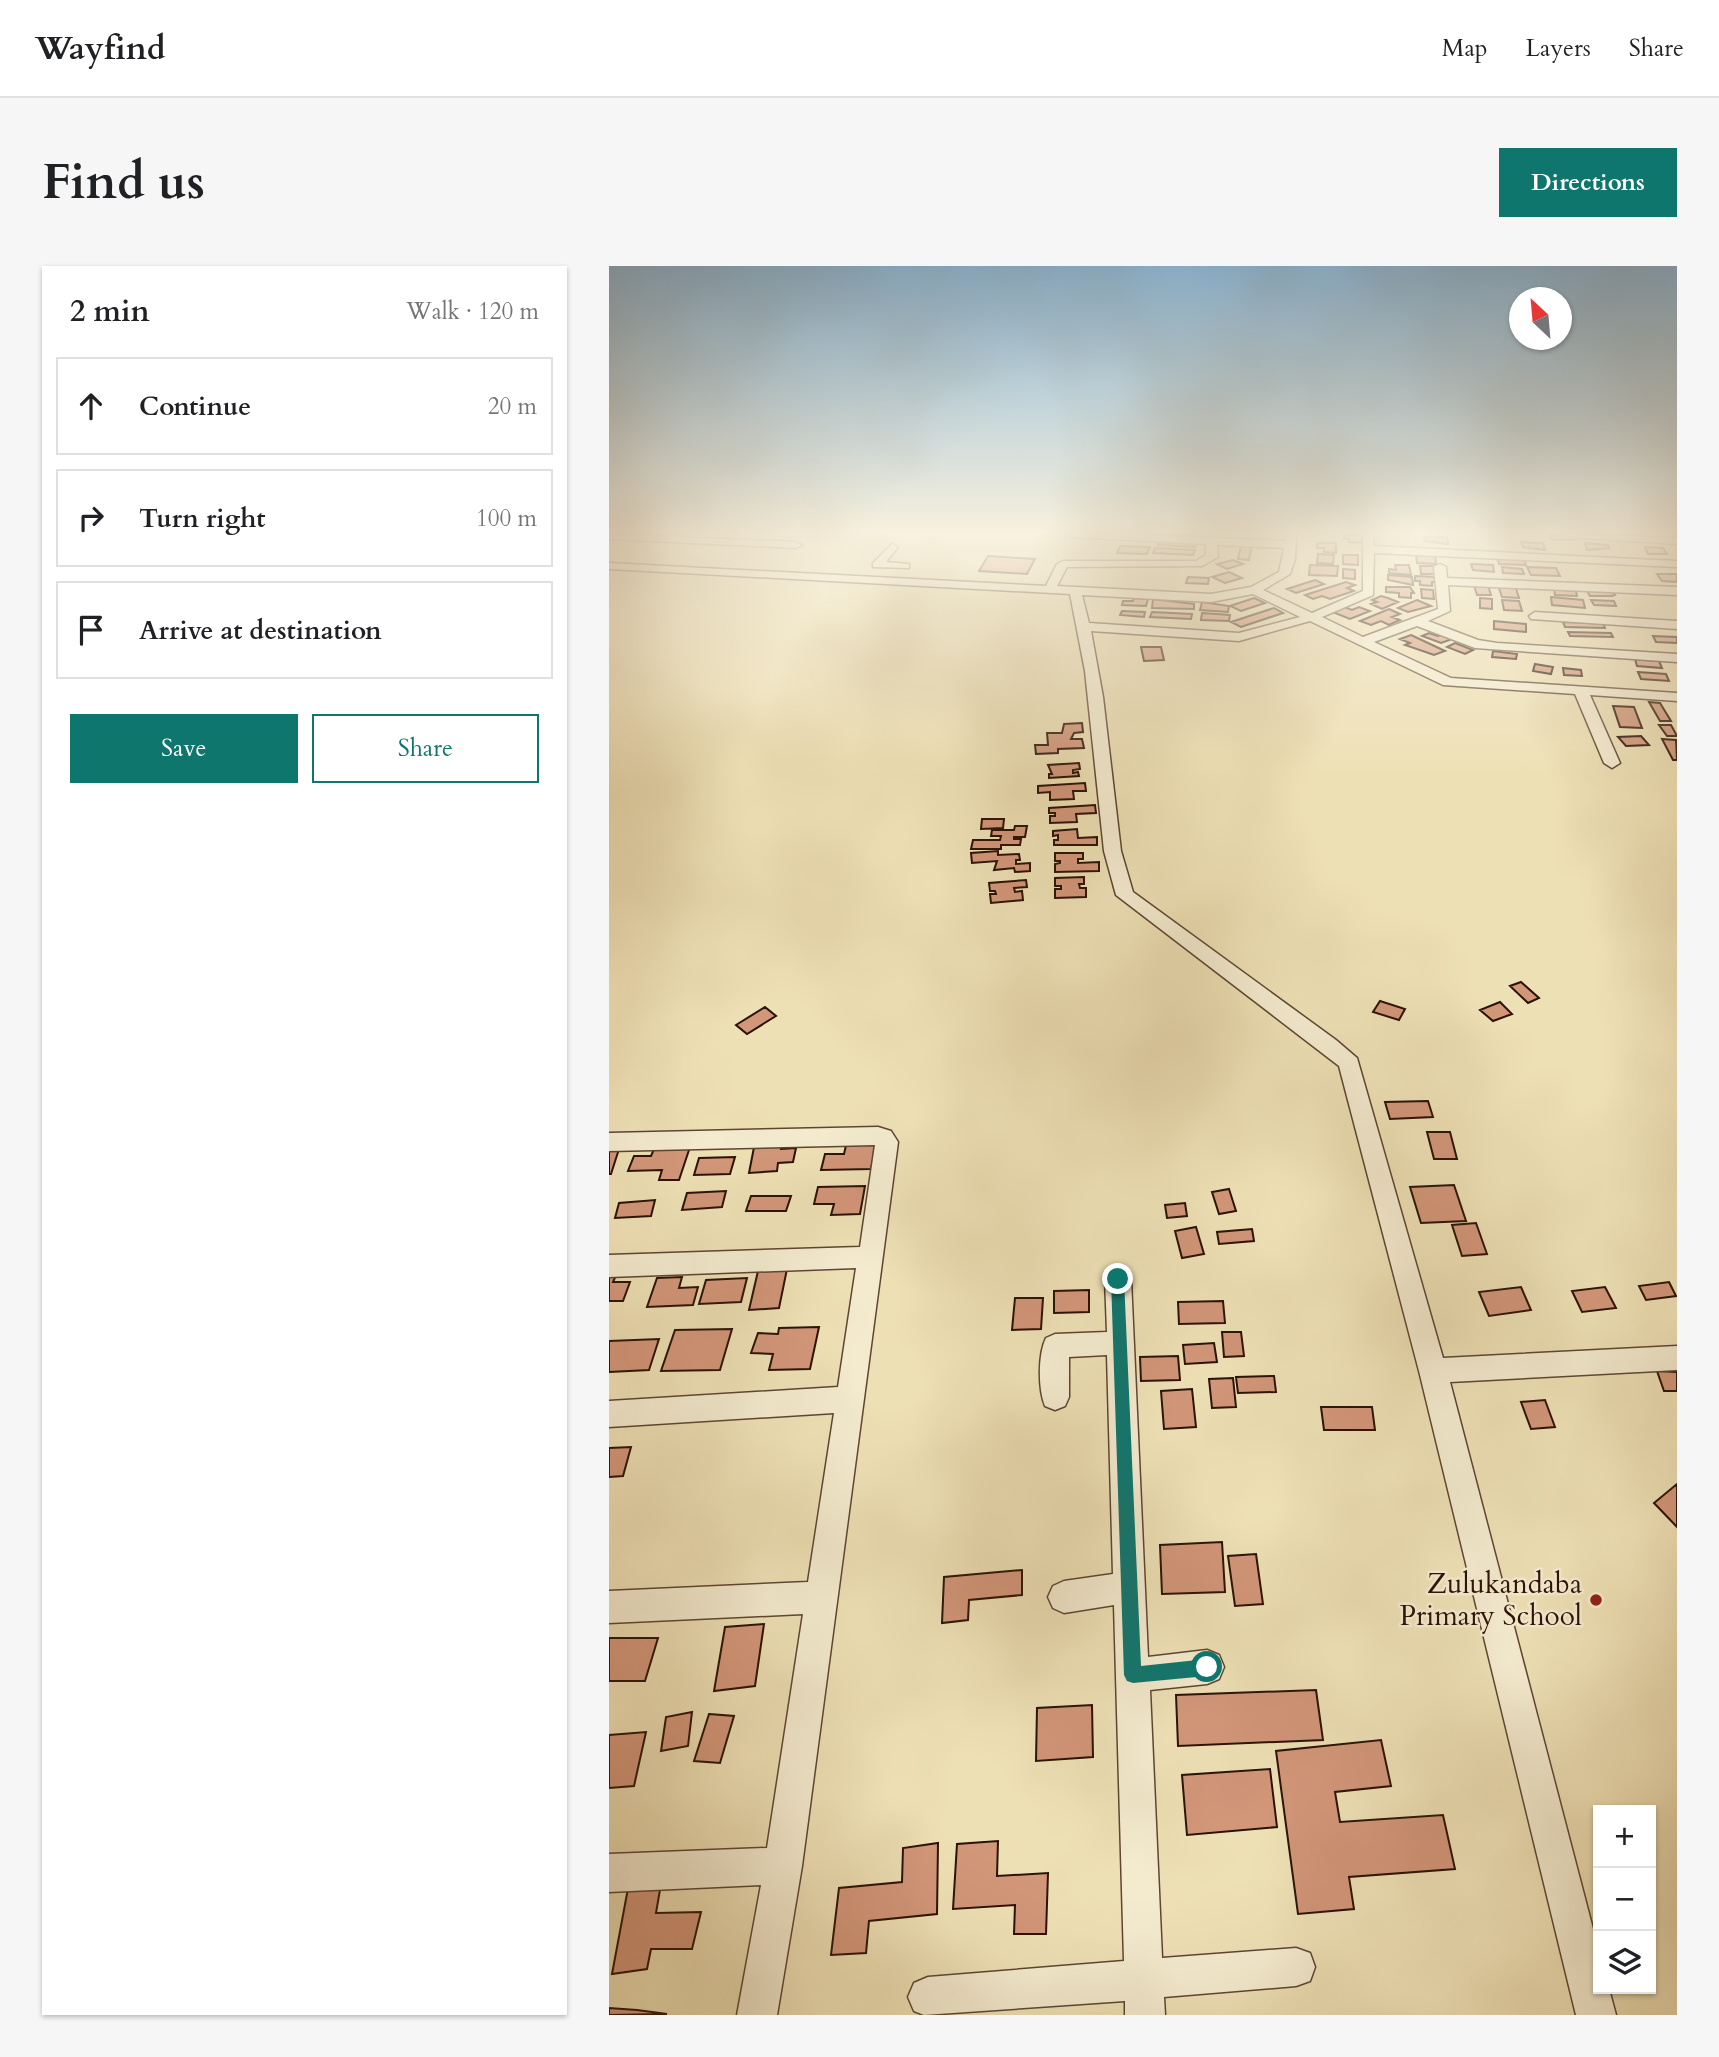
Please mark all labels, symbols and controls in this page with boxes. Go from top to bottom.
text: Wayfind [35,26,166,71]
text: Map [1442,32,1488,65]
text: Layers [1526,32,1591,65]
text: Share [1629,32,1684,65]
button: Directions [1499,148,1677,217]
text: Find us [42,149,205,216]
north arrow [1509,287,1572,350]
text: 2 min [70,291,150,332]
text: Walk · 120 m [406,296,539,327]
icon: ahead [72,387,110,425]
text: Continue [139,389,251,424]
text: 20 m [488,391,537,422]
icon: right [72,499,110,537]
text: Turn right [139,501,266,536]
text: 100 m [476,503,537,534]
icon: arrive [72,611,110,649]
text: Arrive at destination [139,613,382,648]
button: Save [70,714,298,783]
button: Share [312,714,539,783]
route end [1102,1263,1133,1294]
place label: Zulukandaba Primary School [1399,1565,1582,1635]
marker: Zulukandaba Primary School [1588,1592,1604,1608]
route start [1191,1651,1222,1682]
map controls [1593,1805,1656,1994]
button: + [1593,1805,1656,1868]
button: − [1593,1868,1656,1931]
button: layers [1593,1931,1656,1994]

